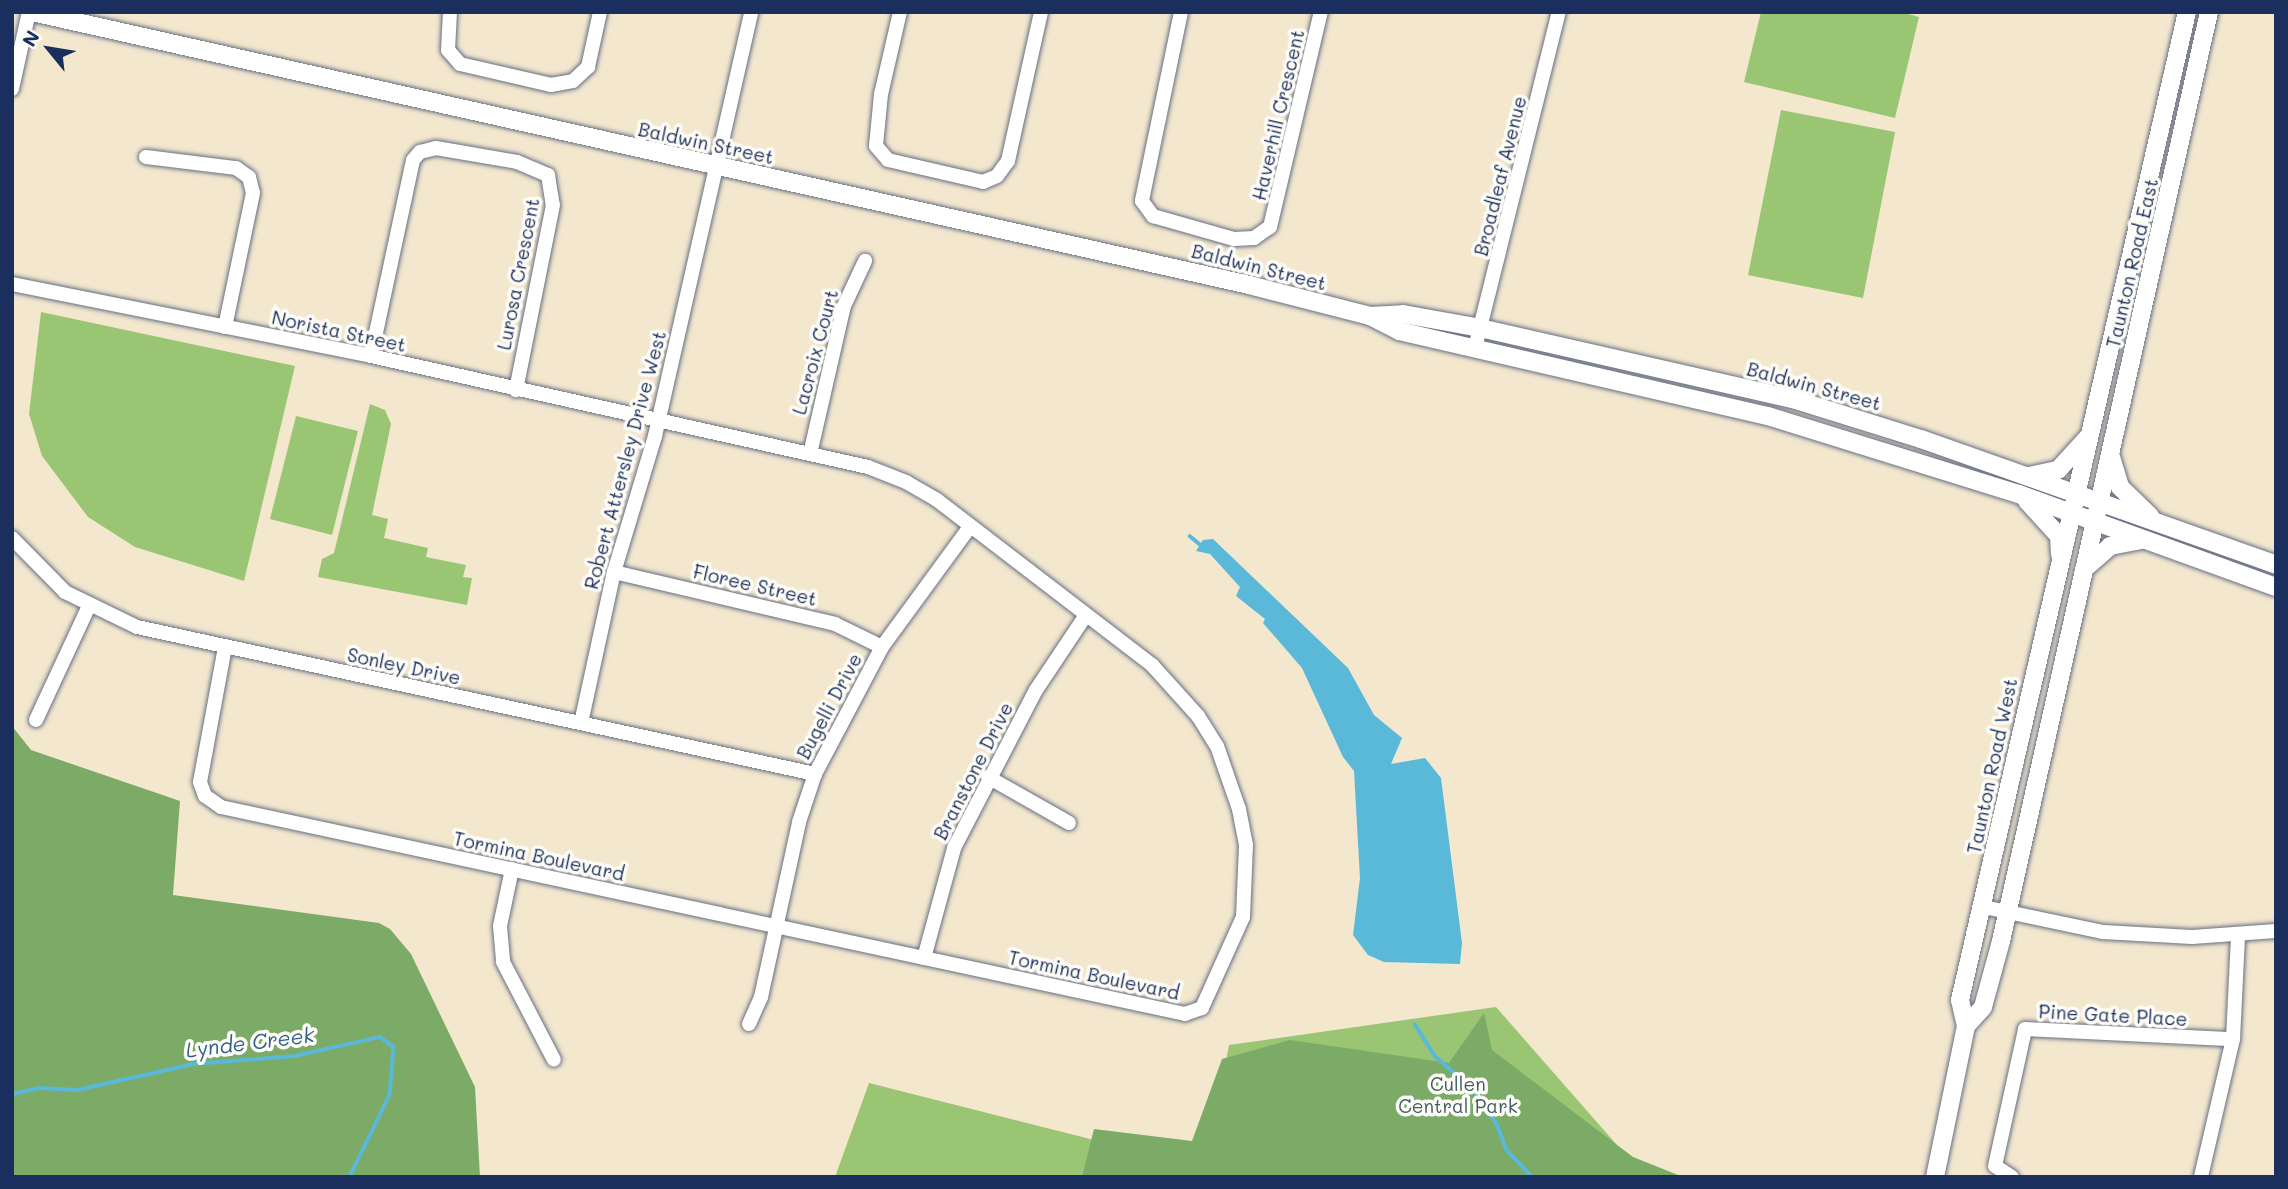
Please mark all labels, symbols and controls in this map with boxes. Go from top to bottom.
north arrow [14,14,84,84]
text: N [16,26,45,51]
street label: Haverhill Crescent [1247,27,1309,203]
street label: Broadleaf Avenue [1469,94,1531,258]
street label: Baldwin Street [636,117,776,169]
street label: Taunton Road East [2101,176,2163,350]
street label: Lurosa Crescent [492,196,544,352]
street label: Baldwin Street [1189,239,1329,295]
street label: Lacroix Court [787,287,843,417]
street label: Norista Street [270,306,408,356]
street label: Robert Attersley Drive West [579,328,671,592]
street label: Baldwin Street [1744,357,1884,415]
street label: Floree Street [691,560,819,610]
street label: Sonley Drive [345,643,463,689]
street label: Bugelli Drive [792,649,866,763]
street label: Taunton Road West [1962,676,2022,856]
street label: Branstone Drive [929,698,1017,844]
street label: Tormina Boulevard [451,827,627,885]
street label: Tormina Boulevard [1006,946,1182,1004]
street label: Pine Gate Place [2038,1000,2188,1030]
water label: Lynde Creek [184,1022,316,1062]
park label: Cullen Central Park [1398,1073,1518,1117]

